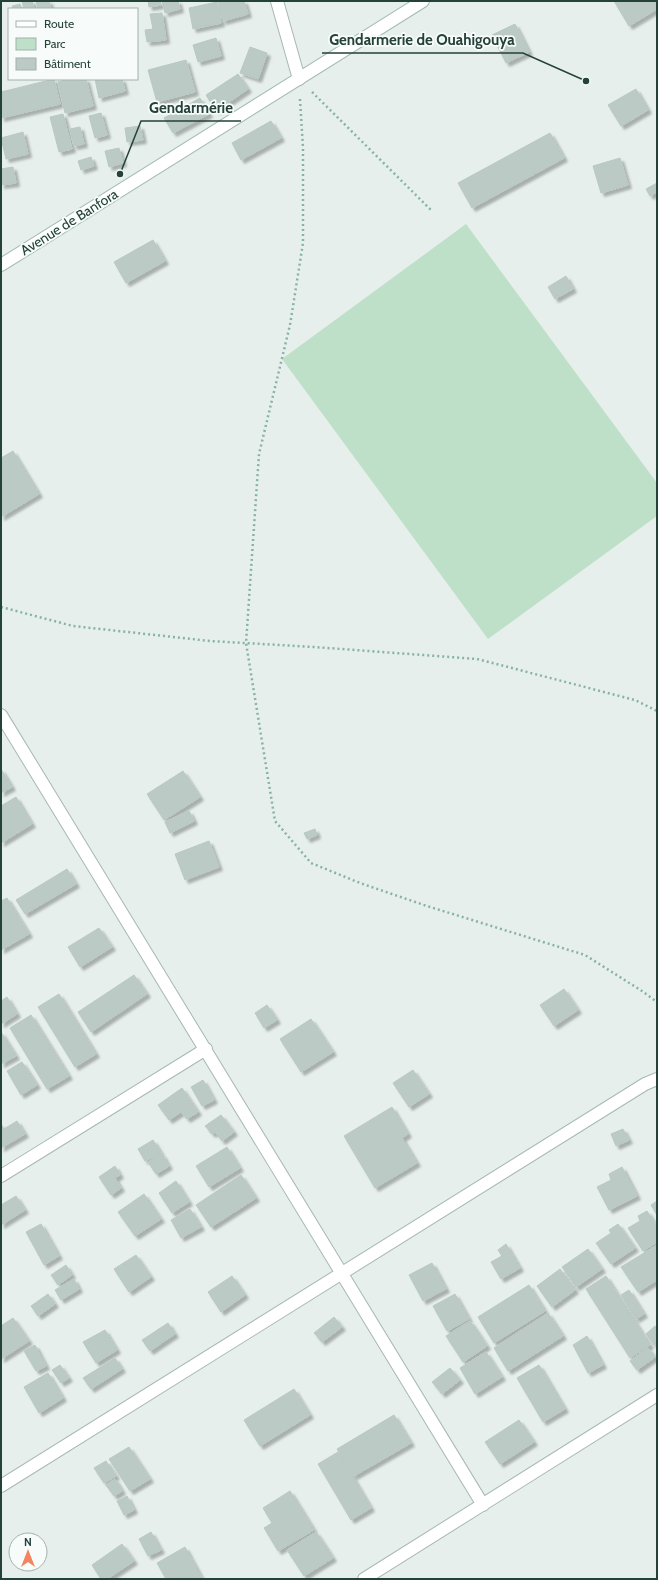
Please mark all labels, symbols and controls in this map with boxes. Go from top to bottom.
legend [8,8,138,80]
text: Route [44,16,74,31]
callout: Gendarmerie de Ouahigouya [322,26,523,53]
text: Gendarmerie de Ouahigouya [329,31,515,49]
text: Parc [44,36,66,51]
text: Bâtiment [44,56,91,71]
callout: Gendarmérie [141,94,241,121]
text: Gendarmérie [149,99,233,117]
street label: Avenue de Banfora [17,185,121,259]
north arrow [8,1532,48,1572]
text: N [24,1535,32,1549]

